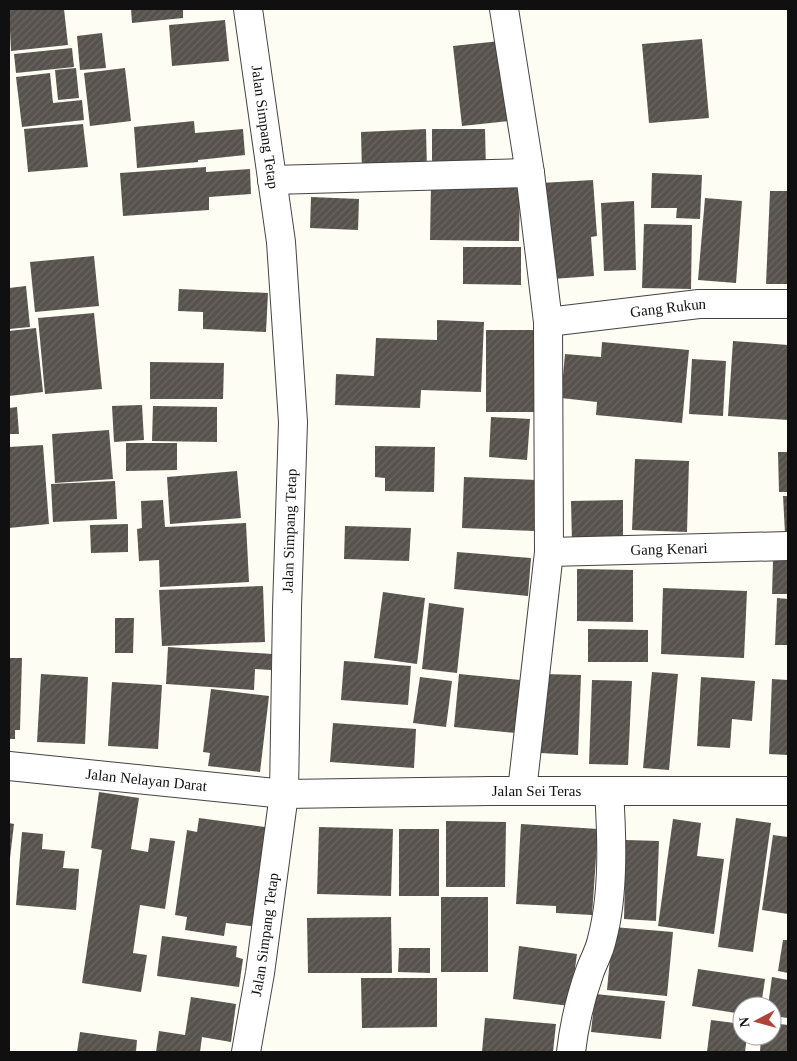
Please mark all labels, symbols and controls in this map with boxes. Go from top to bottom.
street label: Jalan Simpang Tetap [248,64,282,190]
street label: Gang Rukun [629,296,707,320]
street label: Jalan Simpang Tetap [279,468,299,593]
street label: Gang Kenari [630,540,708,558]
street label: Jalan Nelayan Darat [85,766,208,794]
street label: Jalan Sei Teras [492,783,582,799]
street label: Jalan Simpang Tetap [248,872,281,998]
north arrow [732,996,782,1046]
text: N [737,1016,753,1028]

